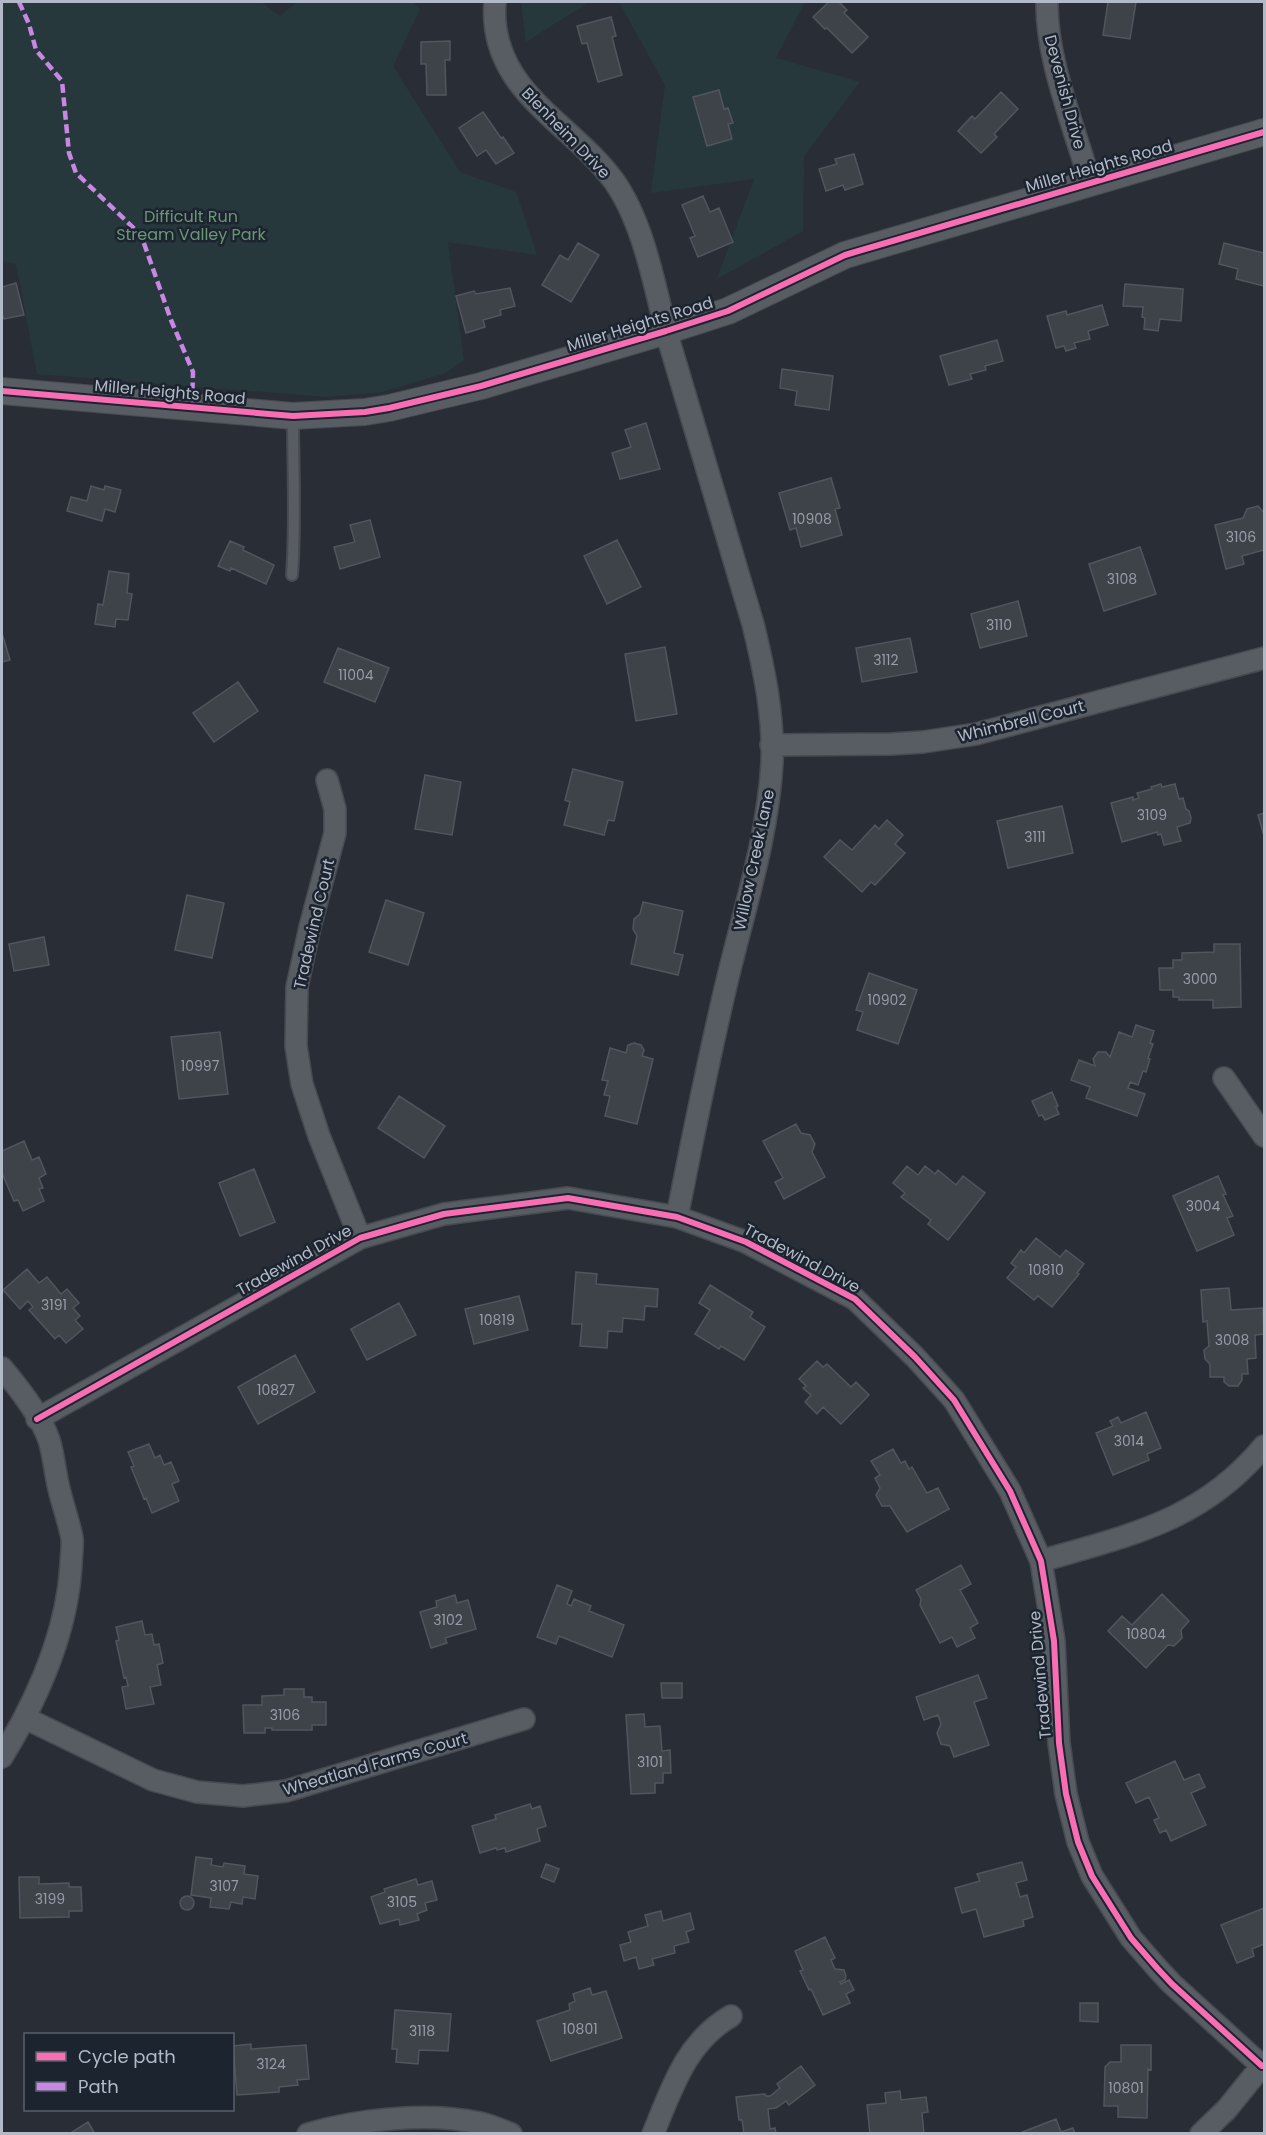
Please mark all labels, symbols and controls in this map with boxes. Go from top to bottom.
street label: Devenish Drive [1039,32,1091,152]
street label: Blenheim Drive [516,82,616,184]
street label: Miller Heights Road [1023,134,1175,198]
park label: Difficult Run Stream Valley Park [116,205,267,246]
street label: Miller Heights Road [564,291,716,357]
street label: Miller Heights Road [93,374,247,410]
house number: 10908 [792,509,832,529]
house number: 3106 [1226,527,1256,547]
house number: 3108 [1107,569,1137,589]
house number: 3110 [986,615,1012,635]
house number: 3112 [873,650,899,670]
house number: 11004 [338,665,374,685]
street label: Whimbrell Court [955,694,1087,748]
street label: Willow Creek Lane [728,787,780,933]
house number: 3109 [1137,805,1167,825]
house number: 3111 [1024,827,1046,847]
street label: Tradewind Court [288,856,340,991]
house number: 3000 [1183,969,1217,989]
house number: 10902 [868,990,906,1010]
house number: 10997 [181,1056,220,1076]
house number: 3004 [1186,1196,1221,1216]
street label: Tradewind Drive [740,1218,864,1298]
street label: Tradewind Drive [232,1219,356,1301]
house number: 10810 [1028,1260,1064,1280]
house number: 3191 [41,1295,67,1315]
house number: 10819 [479,1310,515,1330]
house number: 3008 [1215,1330,1249,1350]
house number: 10827 [257,1380,295,1400]
house number: 3014 [1114,1431,1144,1451]
house number: 3102 [433,1610,463,1630]
street label: Tradewind Drive [1023,1610,1057,1740]
house number: 10804 [1126,1624,1166,1644]
house number: 3106 [270,1705,300,1725]
street label: Wheatland Farms Court [280,1727,470,1801]
house number: 3101 [637,1752,663,1772]
house number: 3107 [209,1876,239,1896]
house number: 3199 [35,1889,65,1909]
house number: 3105 [387,1892,417,1912]
house number: 10801 [562,2019,598,2039]
house number: 3118 [409,2021,435,2041]
legend [24,2033,234,2111]
text: Cycle path [78,2044,176,2069]
house number: 3124 [256,2054,286,2074]
text: Path [78,2074,119,2099]
house number: 10801 [1108,2078,1144,2098]

